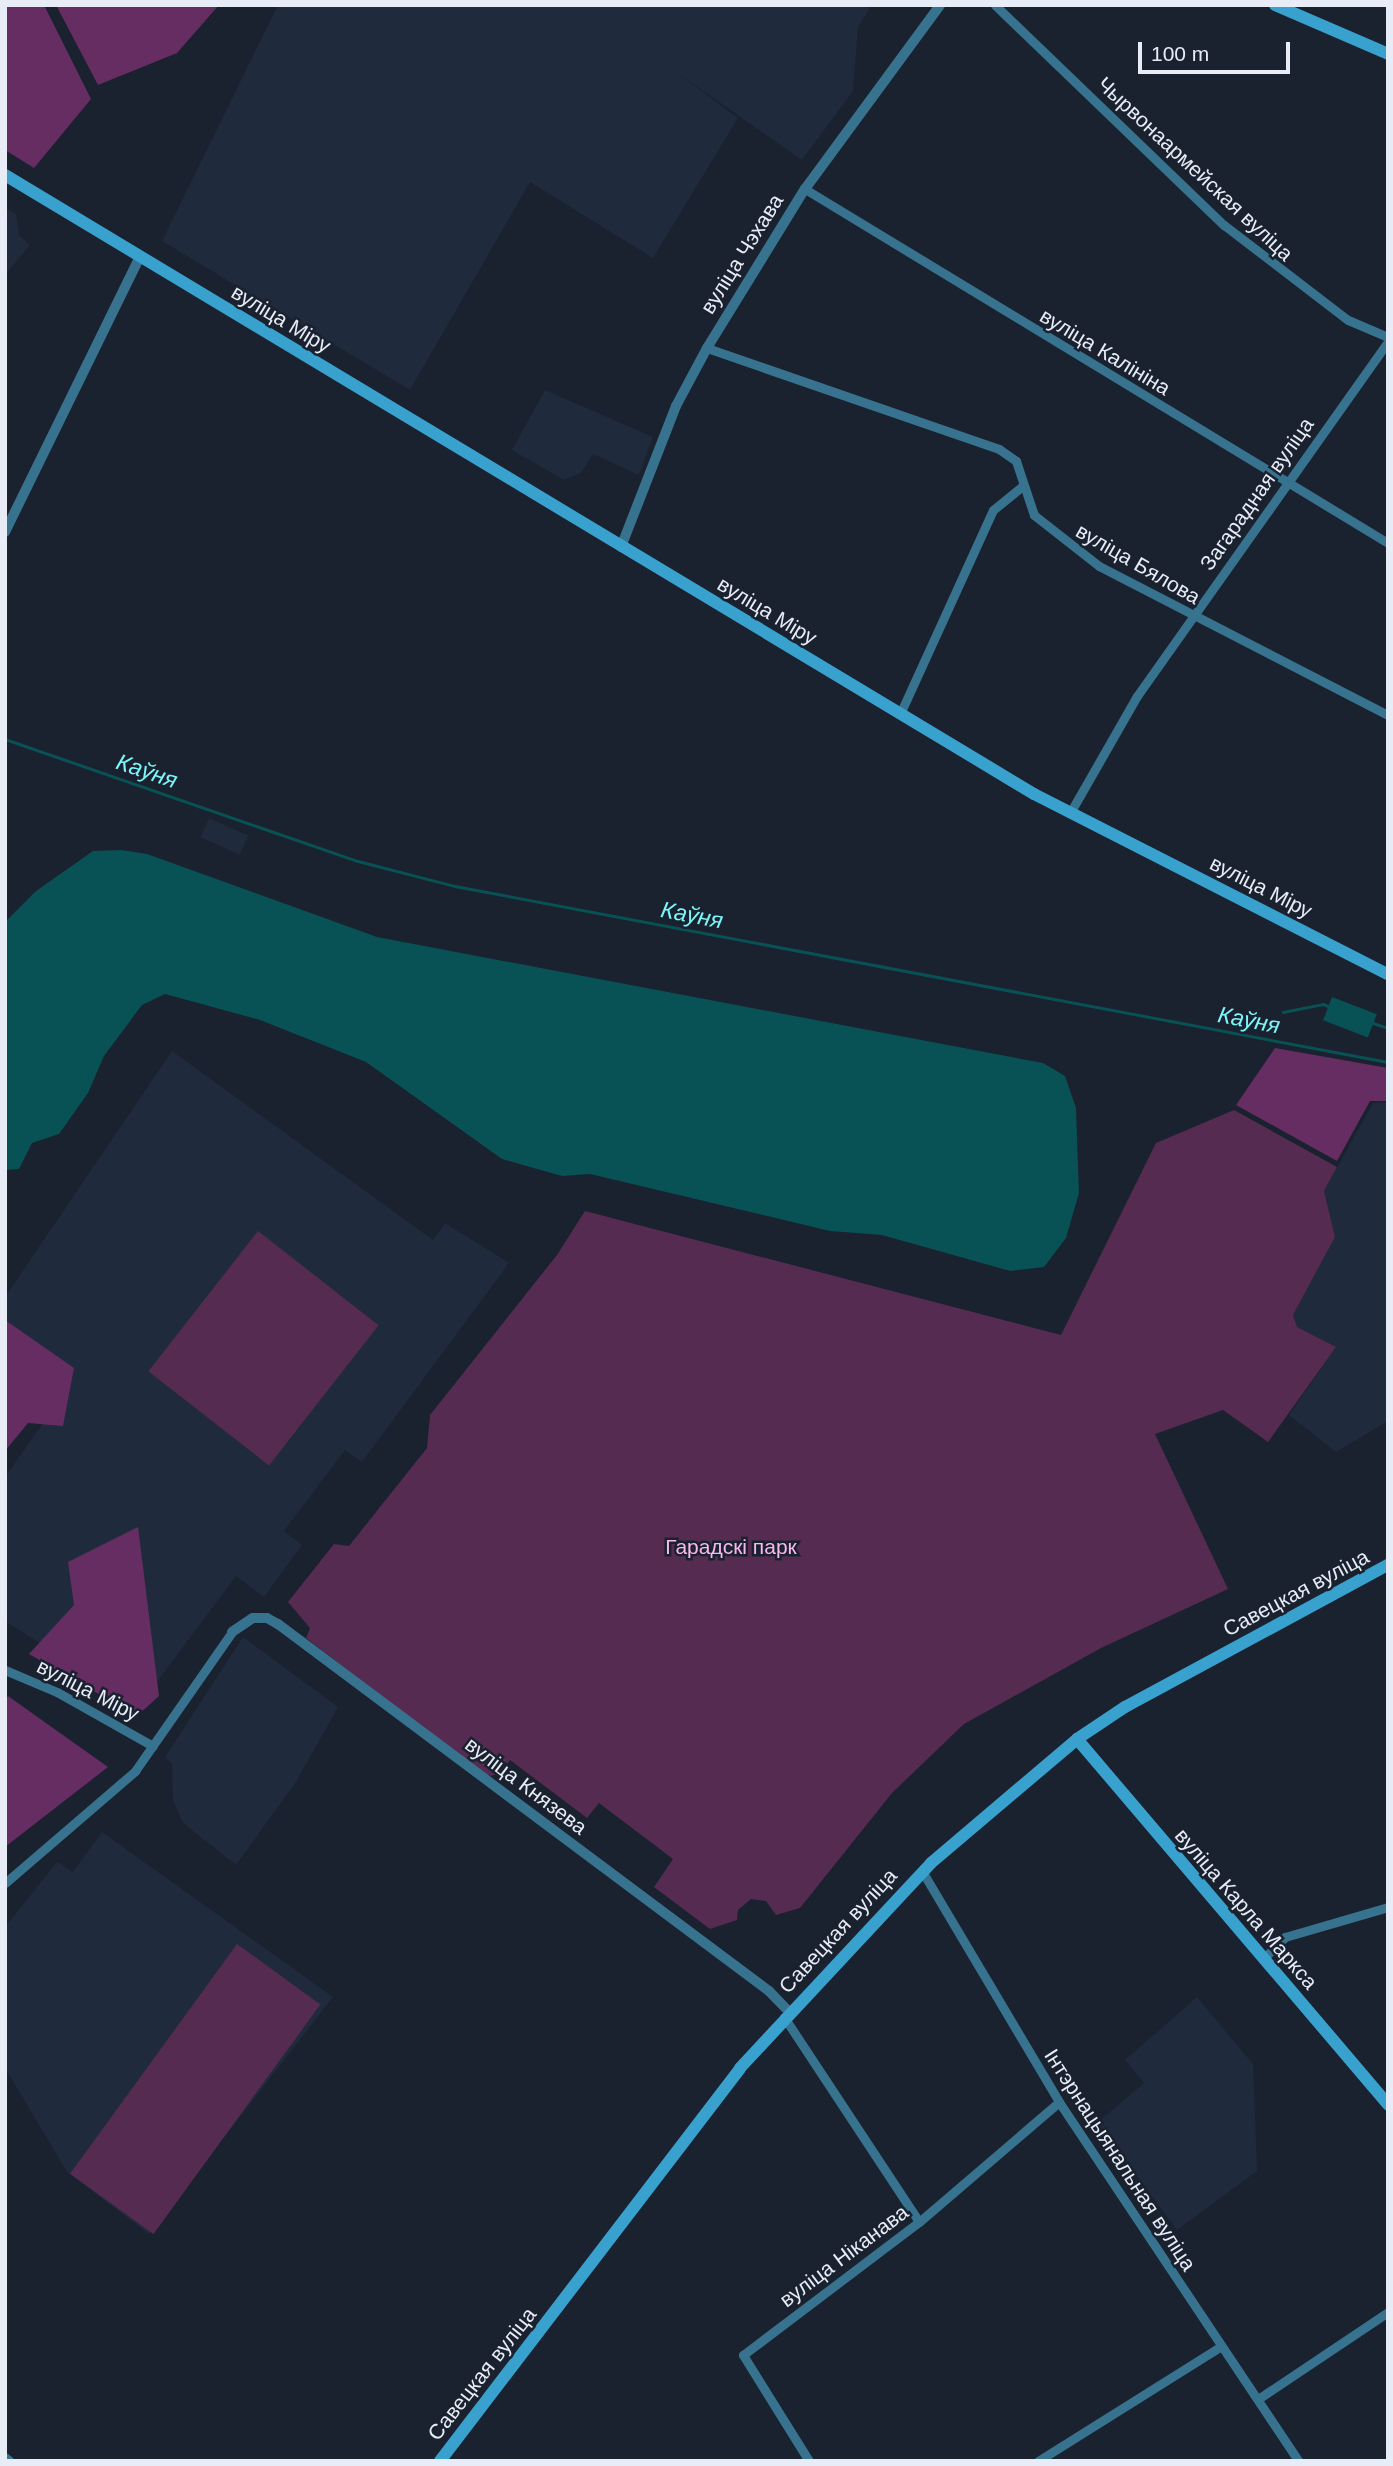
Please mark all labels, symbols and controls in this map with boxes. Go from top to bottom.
scale bar [1141,28,1293,72]
text: 100 m [1151,42,1209,65]
street label: Чырвонаармейская вуліца [1092,72,1298,266]
street label: вуліца Чэхава [695,190,789,318]
street label: вуліца Міру [227,280,335,358]
street label: вуліца Калініна [1035,303,1175,401]
street label: Загарадная вуліца [1195,413,1319,575]
street label: вуліца Бялова [1071,518,1205,610]
street label: вуліца Міру [713,572,821,650]
water label: Каўня [113,748,181,794]
street label: вуліца Міру [1206,851,1316,923]
water label: Каўня [659,895,725,935]
water label: Каўня [1216,1000,1282,1040]
park label: Гарадскі парк [665,1534,797,1560]
street label: Савецкая вуліца [1219,1544,1373,1642]
street label: вуліца Міру [33,1654,143,1726]
street label: вуліца Князева [460,1732,592,1840]
street label: вуліца Карла Маркса [1169,1824,1323,1994]
street label: Савецкая вуліца [774,1863,902,1999]
street label: Інтэрнацыянальная вуліца [1039,2044,1201,2276]
street label: вуліца Ніканава [775,2200,913,2312]
street label: Савецкая вуліца [422,2303,542,2445]

